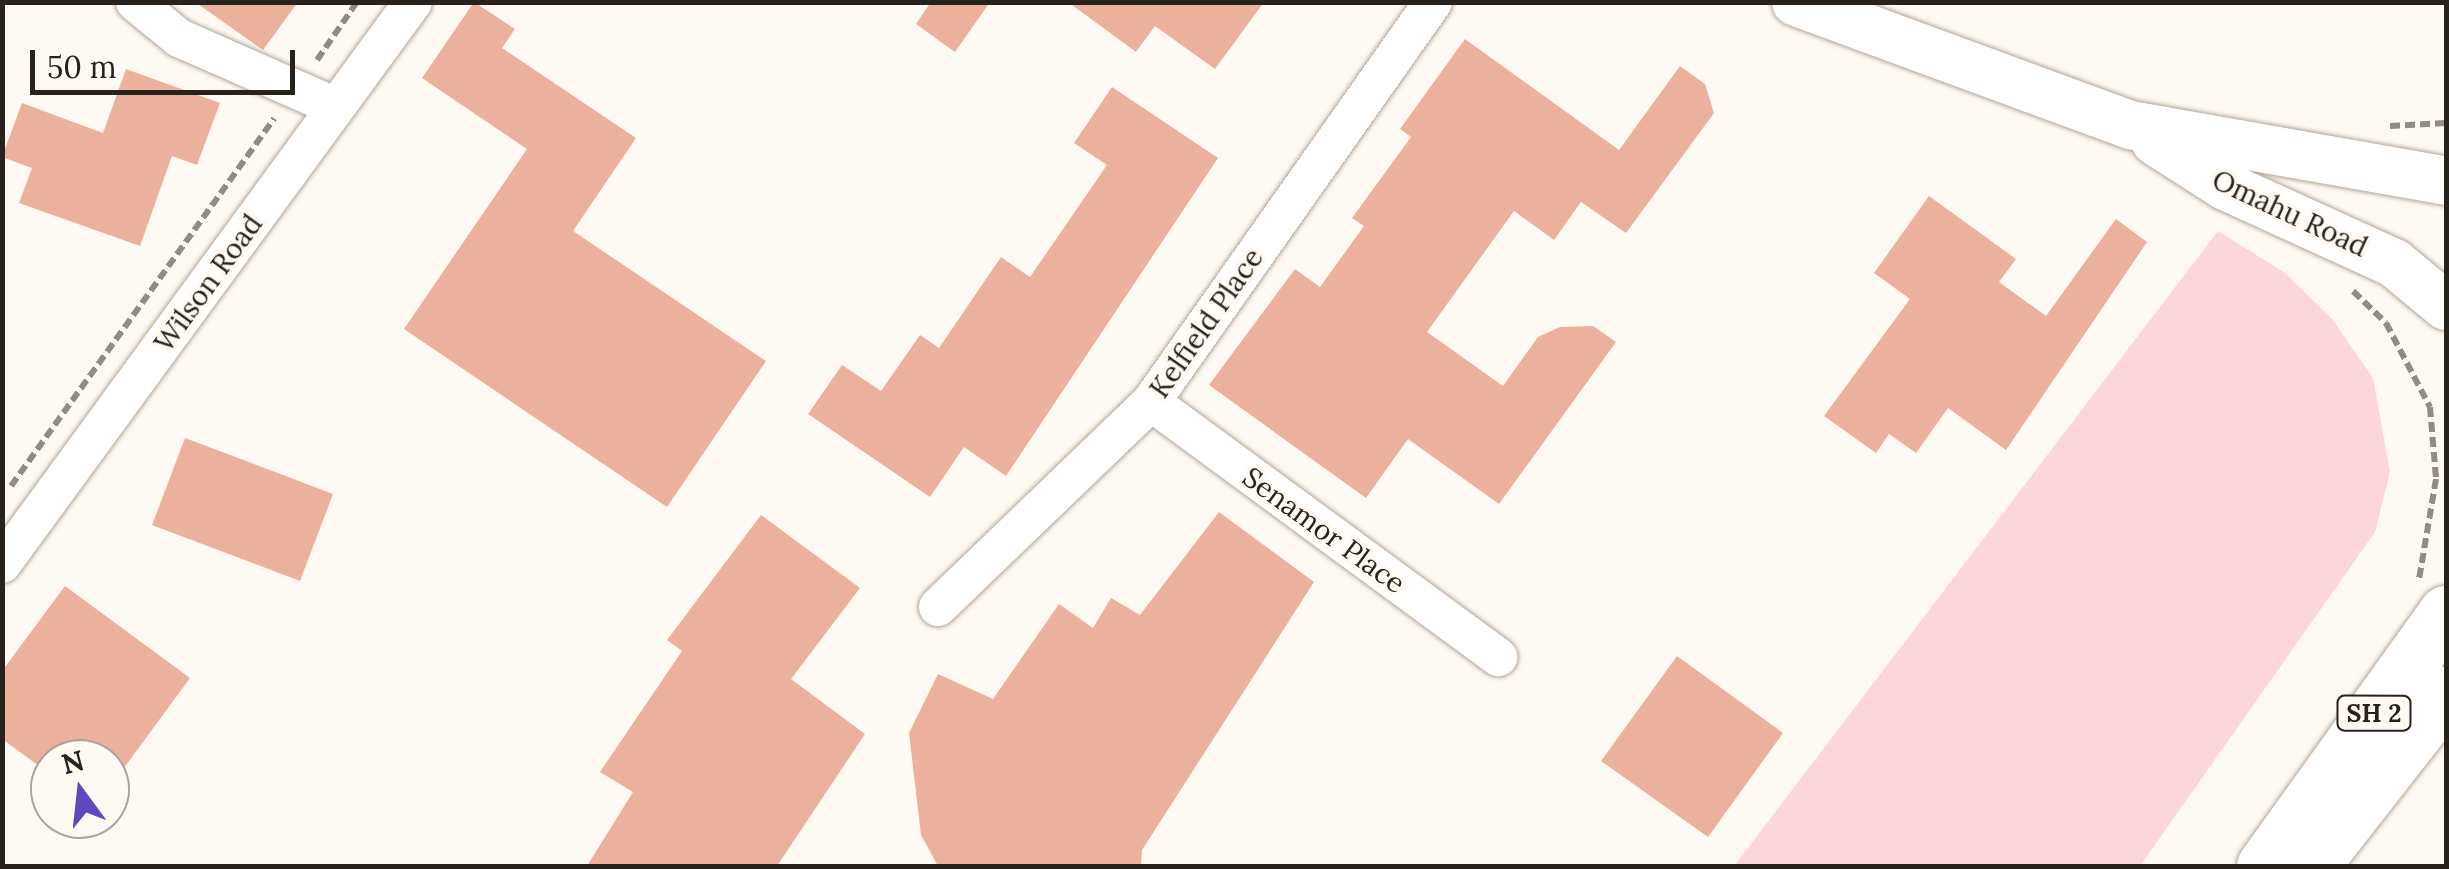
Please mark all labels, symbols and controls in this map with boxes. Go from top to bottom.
scale bar [35,30,300,92]
text: 50 m [47,48,117,86]
street label: Omahu Road [2207,162,2373,264]
street label: Wilson Road [147,208,269,358]
street label: Kelfield Place [1142,242,1270,404]
street label: Senamor Place [1236,460,1412,600]
road number: SH 2 [2334,693,2414,733]
north arrow [30,739,130,839]
text: N [58,742,88,782]

